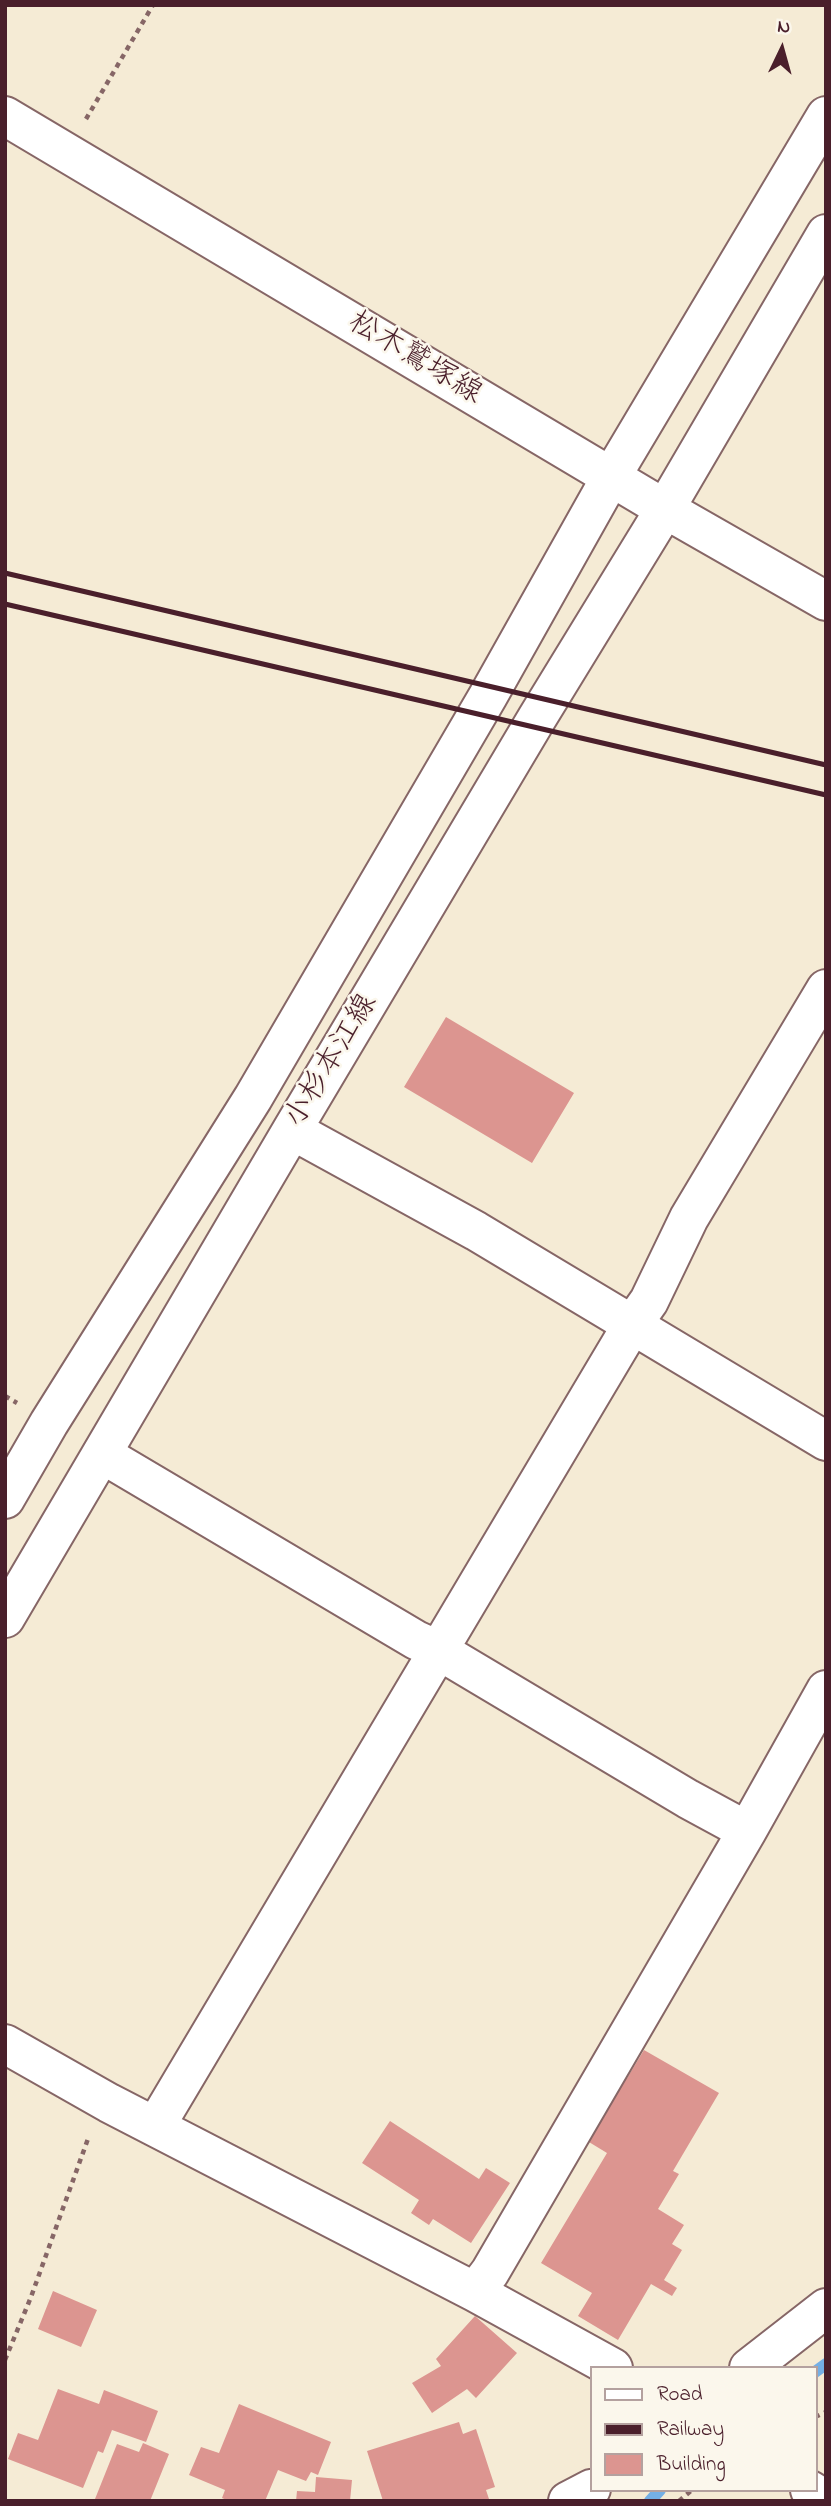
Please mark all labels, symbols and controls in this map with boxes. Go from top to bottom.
north arrow [747,14,817,84]
text: N [776,14,791,42]
street label: 松木鷲塚線 [340,306,488,414]
street label: 小杉本江線 [279,988,387,1136]
legend [590,2366,817,2492]
text: Road [657,2380,703,2410]
text: Railway [657,2415,724,2445]
text: Building [657,2450,726,2480]

